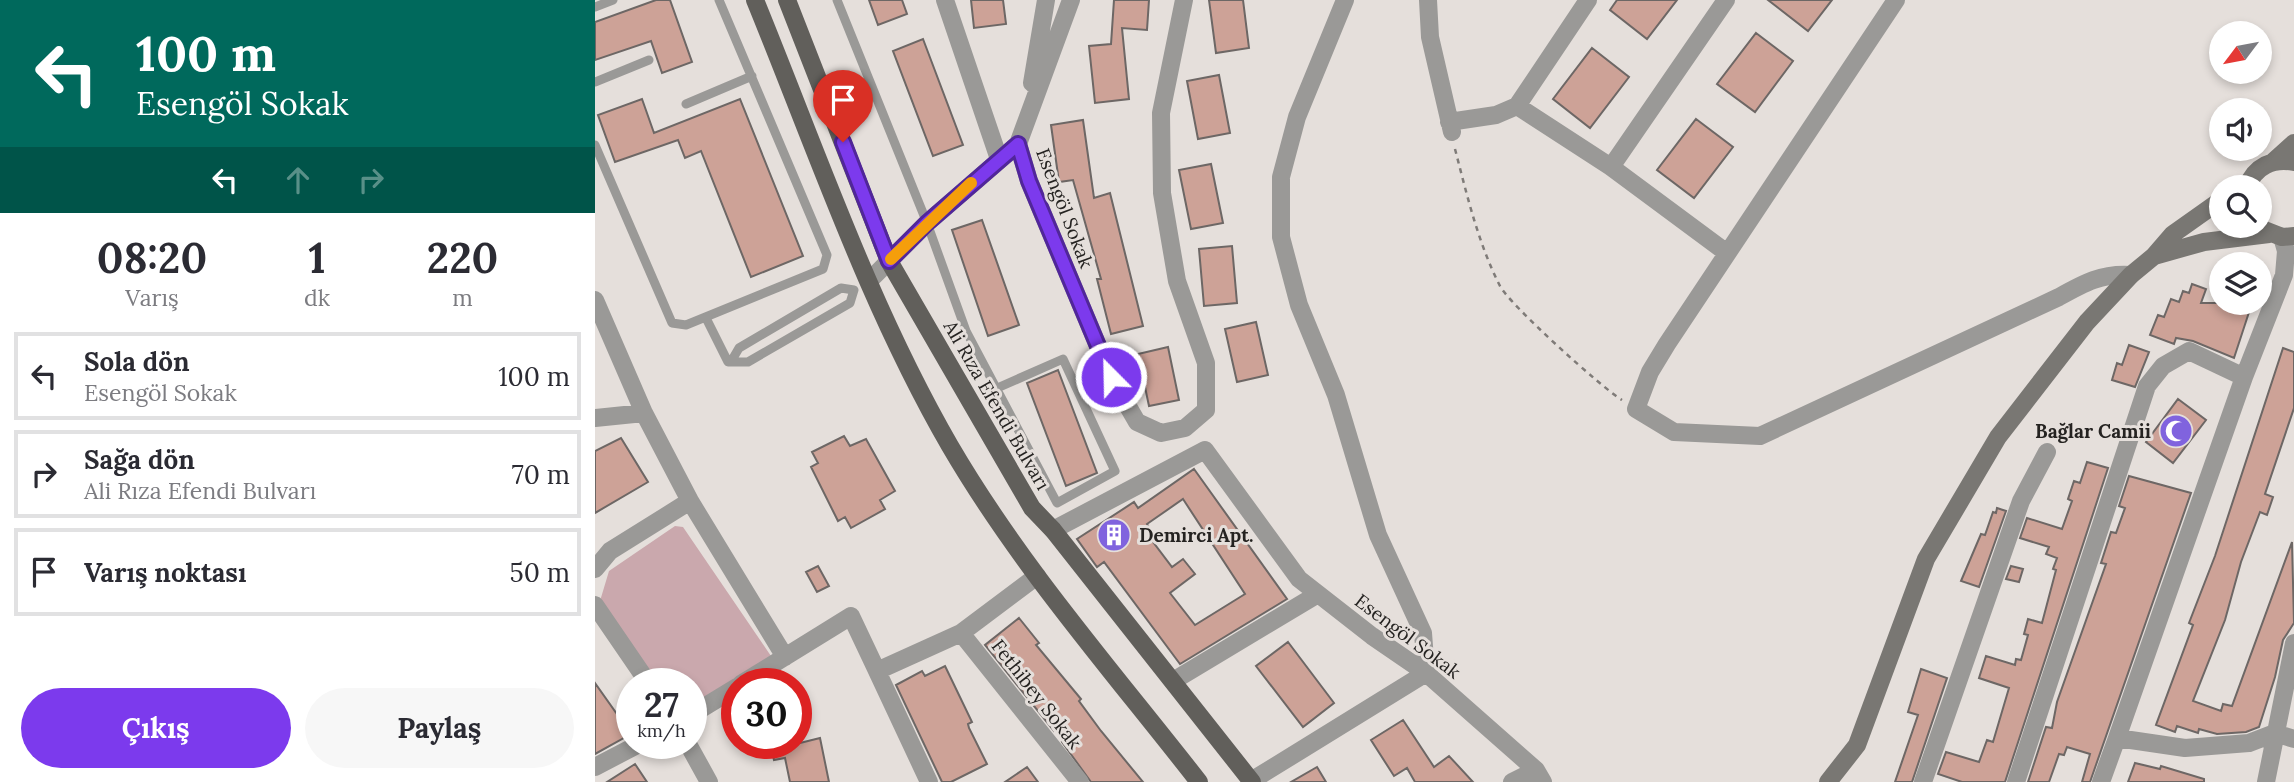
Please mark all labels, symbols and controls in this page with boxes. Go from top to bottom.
north arrow [2209,21,2271,84]
map controls [2209,21,2272,315]
text: 100 m [136,22,276,84]
icon: left [21,28,112,119]
pin [813,70,873,142]
icon: arrive [824,81,862,119]
text: Esengöl Sokak [136,83,349,124]
button: sound [2209,98,2272,161]
street label: Esengöl Sokak [1031,145,1099,272]
icon: left [206,161,244,199]
icon: ahead [279,161,317,199]
icon: right [352,161,390,199]
button: search [2209,175,2272,238]
text: 08:20 [97,231,207,285]
text: 1 [308,231,325,285]
text: 220 [427,231,498,285]
button: layers [2209,252,2272,315]
text: Varış [125,283,179,312]
text: dk [304,283,330,312]
text: m [452,283,473,312]
street label: Ali Rıza Efendi Bulvarı [938,315,1055,494]
position arrow [1074,340,1148,414]
text: Sola dön [84,345,190,378]
icon: left [25,357,63,395]
text: 100 m [498,360,570,393]
text: Esengöl Sokak [84,378,237,407]
mosque icon: Bağlar Camii [2157,412,2195,450]
place label: Bağlar Camii [2035,419,2151,443]
text: Sağa dön [84,443,195,476]
icon: right [25,455,63,493]
text: 70 m [512,458,570,491]
text: Ali Rıza Efendi Bulvarı [84,476,316,505]
building icon: Demirci Apt. [1095,516,1133,554]
place label: Demirci Apt. [1139,523,1253,547]
icon: arrive [25,553,63,591]
text: Varış noktası [84,556,246,589]
text: 50 m [510,556,570,589]
street label: Esengöl Sokak [1350,588,1466,684]
street label: Fethibey Sokak [987,634,1088,754]
speed limit sign: 30 [721,668,812,759]
text: 27 [644,682,679,727]
button: Çıkış [21,688,291,768]
button: Paylaş [305,688,574,768]
text: km/h [637,719,686,742]

